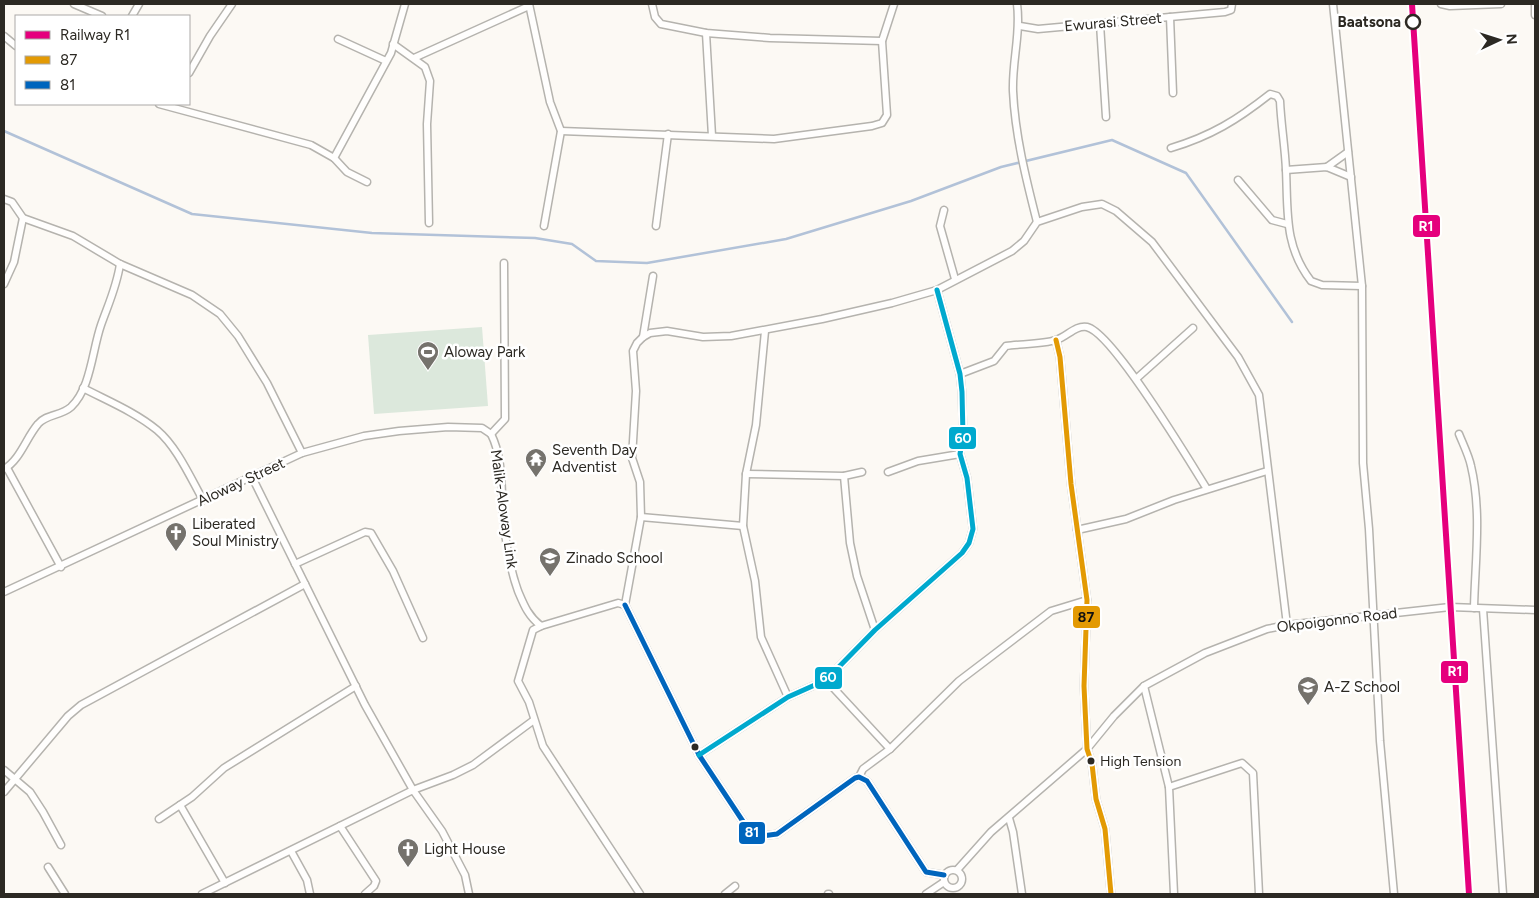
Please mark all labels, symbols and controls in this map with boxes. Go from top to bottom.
street label: Ewurasi Street [1063,9,1163,35]
place label: Baatsona [1338,13,1401,31]
marker: Baatsona [1405,14,1421,30]
legend [15,15,190,105]
north arrow [1474,15,1524,65]
text: Railway R1 [60,26,130,44]
text: N [1503,33,1520,45]
text: 87 [60,51,77,69]
text: 81 [60,76,75,94]
line badge: R1 [1412,214,1441,238]
text: R1 [1419,218,1433,235]
sports icon: Aloway Park [416,340,440,371]
place label: Aloway Park [444,343,526,361]
line badge: 60 [948,426,977,450]
text: 60 [954,430,972,447]
place label: Seventh Day Adventist [552,441,637,476]
temple icon: Seventh Day Adventist [524,447,548,478]
street label: Malik-Aloway Link [487,448,521,571]
street label: Aloway Street [194,454,288,510]
place label: Liberated Soul Ministry [192,515,279,550]
church icon: Liberated Soul Ministry [164,521,188,552]
school or university icon: Zinado School [538,546,562,577]
place label: Zinado School [566,549,663,567]
street label: Okpoigonno Road [1276,604,1398,636]
line badge: 87 [1072,605,1101,629]
text: 87 [1078,609,1094,626]
line badge: R1 [1440,660,1469,684]
text: R1 [1448,663,1462,680]
line badge: 60 [814,666,843,690]
text: 60 [819,669,837,686]
school or university icon: A-Z School [1296,675,1320,706]
place label: A-Z School [1324,678,1400,696]
unlabelled marker [690,742,700,752]
place label: High Tension [1100,753,1181,770]
marker: High Tension [1086,756,1096,766]
line badge: 81 [738,821,766,845]
text: 81 [745,824,759,841]
church icon: Light House [396,837,420,868]
place label: Light House [424,840,505,858]

